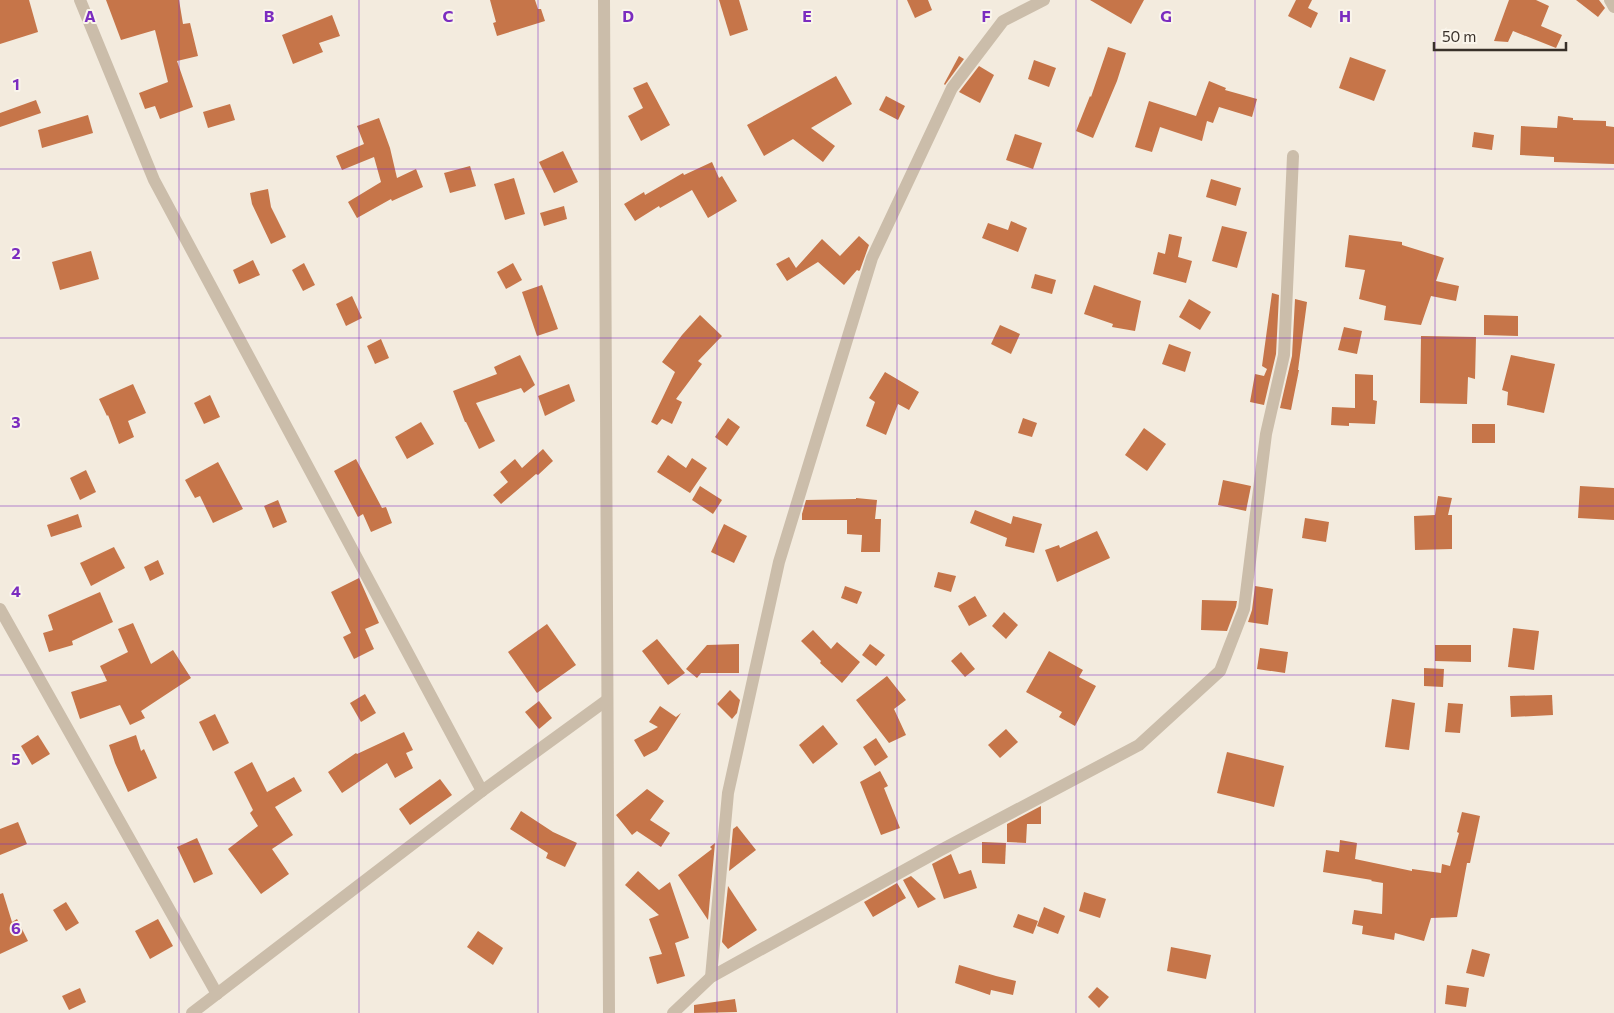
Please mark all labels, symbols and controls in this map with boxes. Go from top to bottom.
text: A [84,6,96,25]
text: B [264,6,275,25]
text: C [443,6,454,25]
text: D [622,6,634,25]
text: E [802,6,812,25]
text: F [981,6,991,25]
text: G [1160,6,1172,25]
text: H [1339,6,1351,25]
scale bar [1434,20,1566,52]
text: 50 m [1442,27,1476,45]
text: 1 [12,74,20,93]
text: 2 [11,243,21,262]
text: 3 [11,412,21,431]
text: 4 [11,581,21,600]
text: 5 [11,749,21,768]
text: 6 [11,918,21,937]

